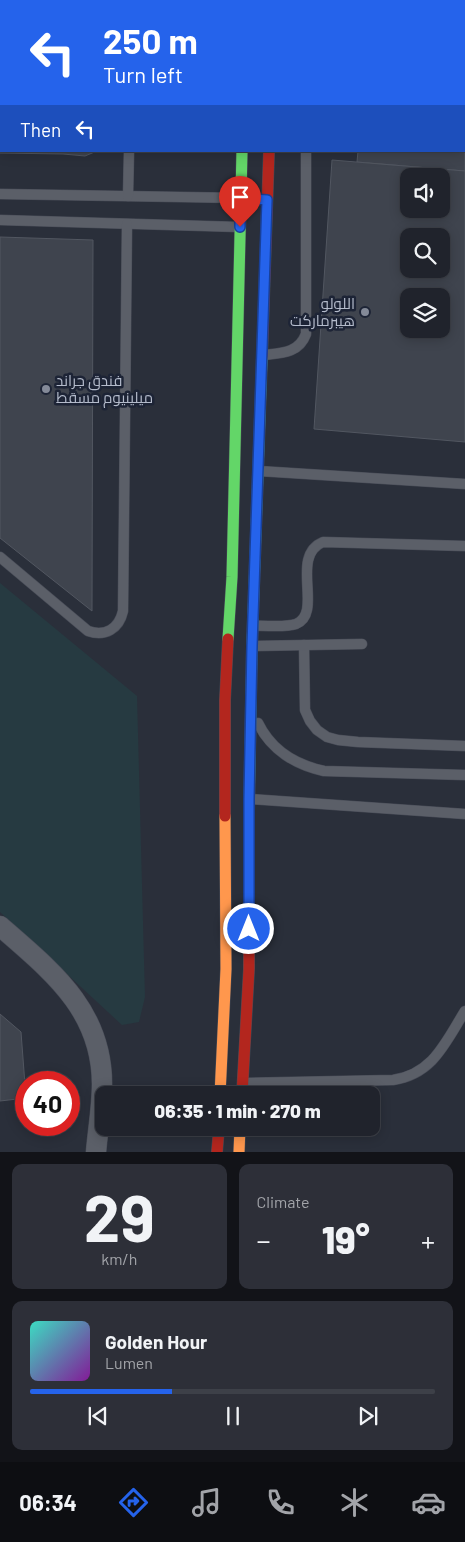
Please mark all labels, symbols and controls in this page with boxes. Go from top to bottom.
text: 250 m [103,19,198,61]
icon: left [20,20,85,85]
text: Turn left [103,61,183,87]
icon: left [71,115,99,143]
text: Then [20,118,61,141]
map controls [400,168,450,338]
button: sound [400,168,450,218]
pin [219,176,261,227]
icon: arrive [226,183,254,211]
button: search [400,228,450,278]
button: layers [400,288,450,338]
place label: اللولو هيبرماركت [290,294,355,330]
marker: اللولو هيبرماركت [359,306,371,318]
place label: فندق جراند ميلينيوم مسقط [56,371,153,408]
marker: فندق جراند ميلينيوم مسقط [40,383,52,395]
position arrow [222,902,274,954]
speed limit sign: 40 [15,1071,80,1136]
text: 06:35 · 1 min · 270 m [154,1099,321,1122]
text: 29 [84,1177,155,1255]
text: Climate [257,1192,309,1211]
text: 19° [322,1216,370,1262]
text: − [257,1223,271,1257]
text: + [421,1223,435,1257]
text: km/h [101,1249,137,1268]
text: Golden Hour [105,1330,207,1353]
text: Lumen [105,1353,153,1372]
icon: previous [84,1402,112,1430]
icon: pause [219,1402,247,1430]
icon: next [354,1402,382,1430]
icon: directions [116,1485,151,1520]
icon: music [189,1485,224,1520]
icon: phone [263,1485,298,1520]
icon: climate [337,1485,372,1520]
icon: car [411,1485,446,1520]
text: 06:34 [19,1489,77,1515]

